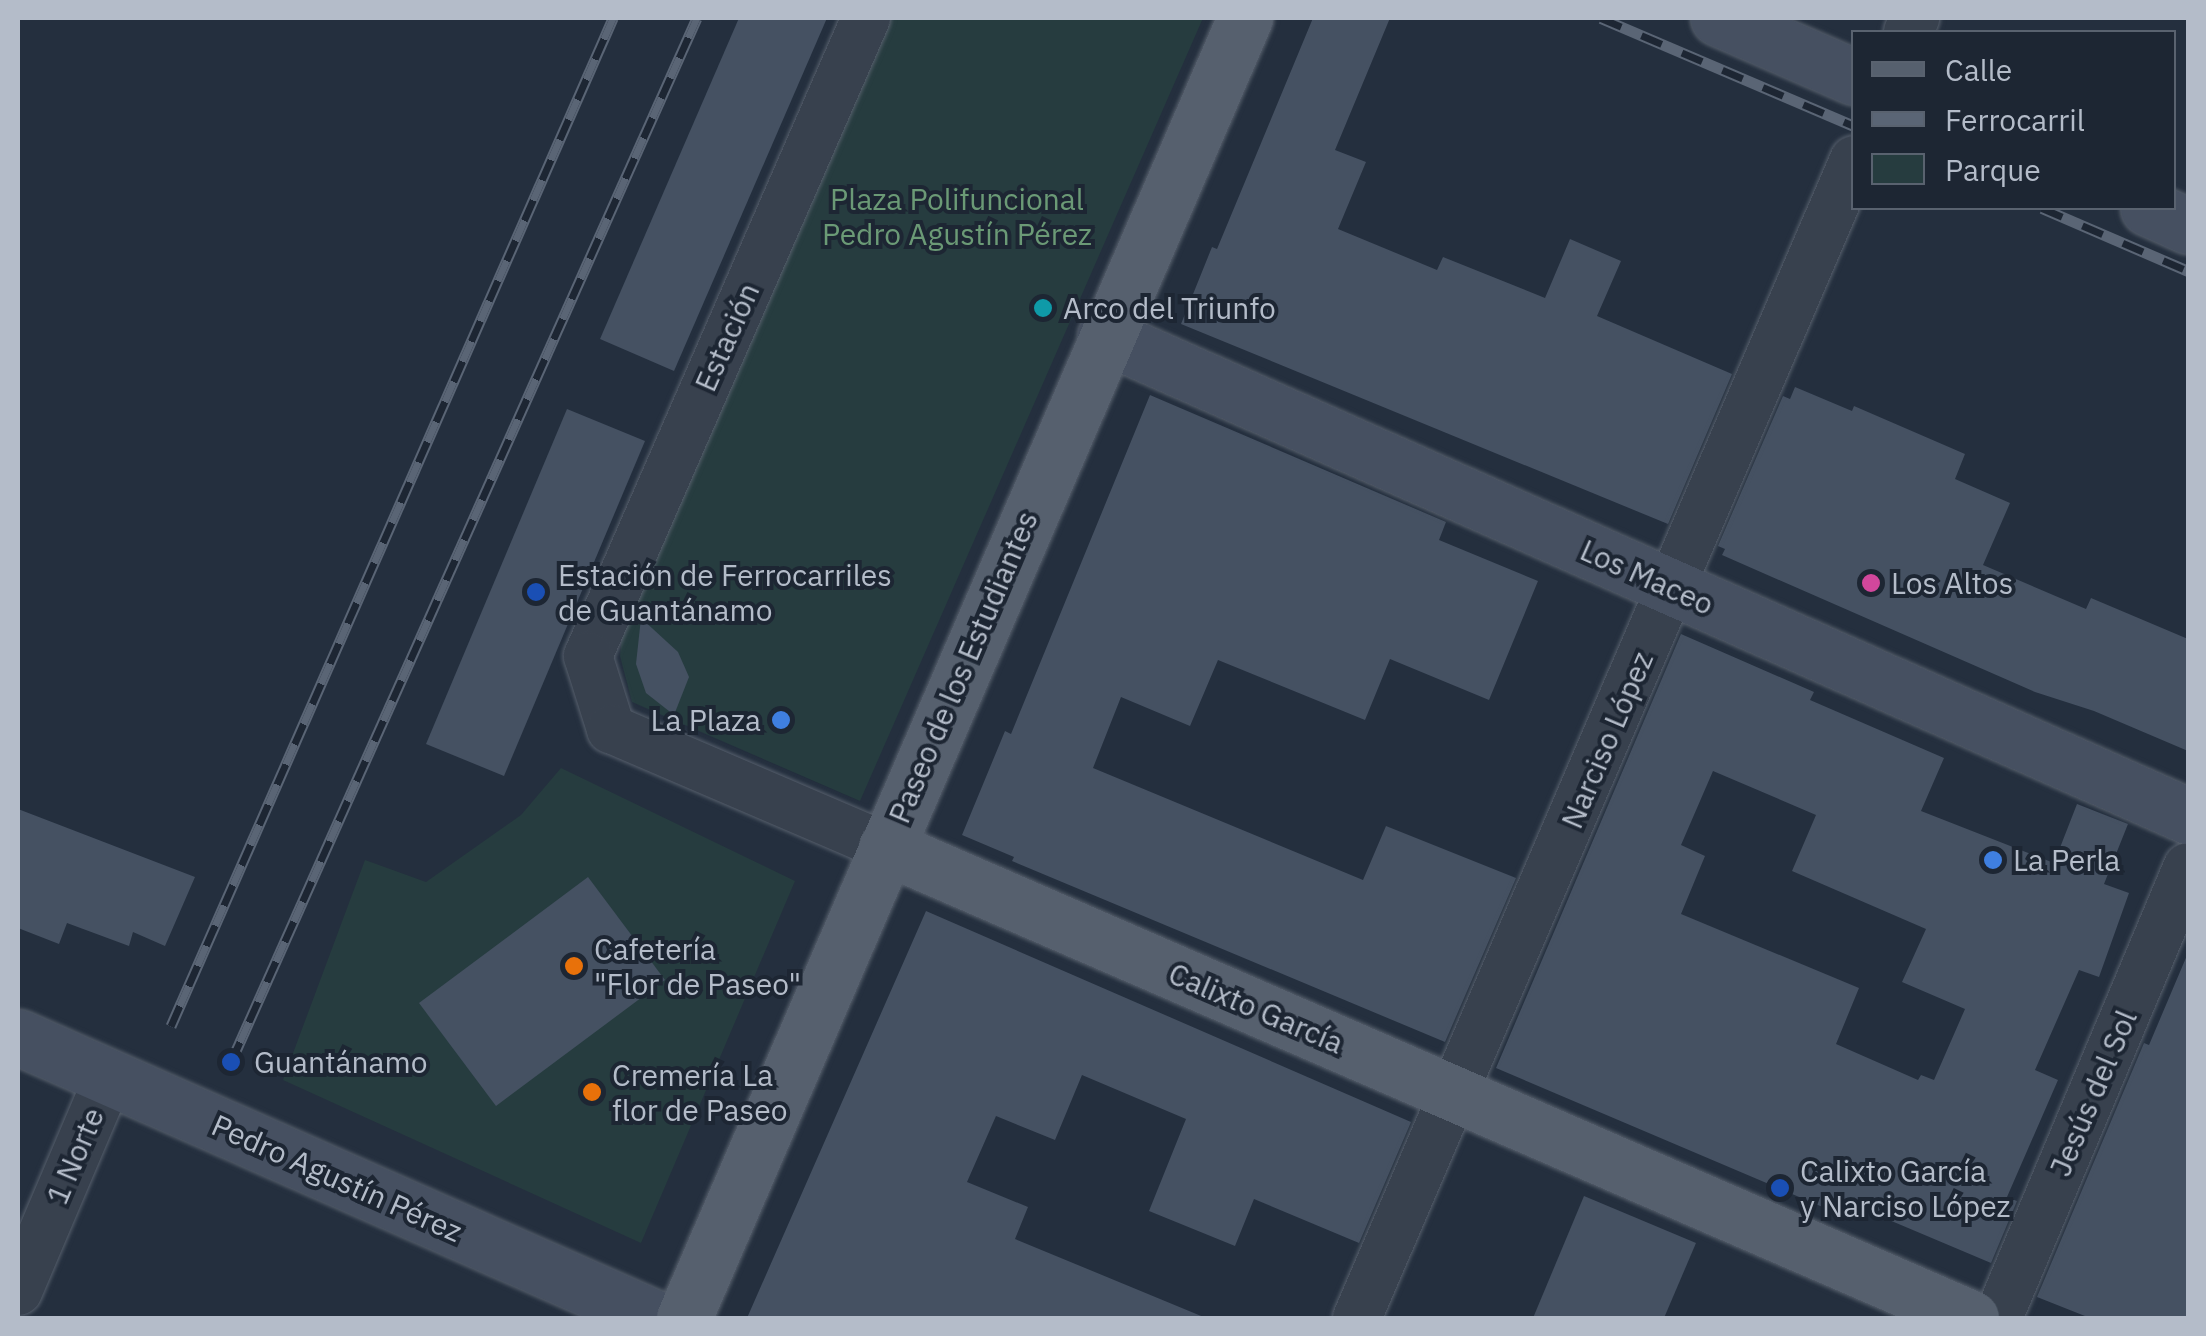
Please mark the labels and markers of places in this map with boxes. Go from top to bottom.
place label: Arco del Triunfo [1063,290,1276,326]
marker: Arco del Triunfo [1032,297,1054,319]
place label: Estación de Ferrocarriles de Guantánamo [558,557,892,628]
place label: Los Altos [1891,565,2013,601]
marker: Los Altos [1860,572,1882,594]
marker: Estación de Ferrocarriles de Guantánamo [523,579,549,605]
place label: La Plaza [651,702,761,738]
marker: La Plaza [770,709,792,731]
place label: La Perla [2013,842,2120,878]
marker: La Perla [1982,849,2004,871]
place label: Cafetería "Flor de Paseo" [594,931,801,1002]
marker: Cafetería "Flor de Paseo" [563,955,585,977]
place label: Guantánamo [254,1044,428,1080]
marker: Guantánamo [218,1049,244,1075]
place label: Cremería La flor de Paseo [612,1057,787,1128]
marker: Cremería La flor de Paseo [581,1081,603,1103]
place label: Calixto García y Narciso López [1800,1153,2010,1224]
marker: Calixto García y Narciso López [1769,1177,1791,1199]

